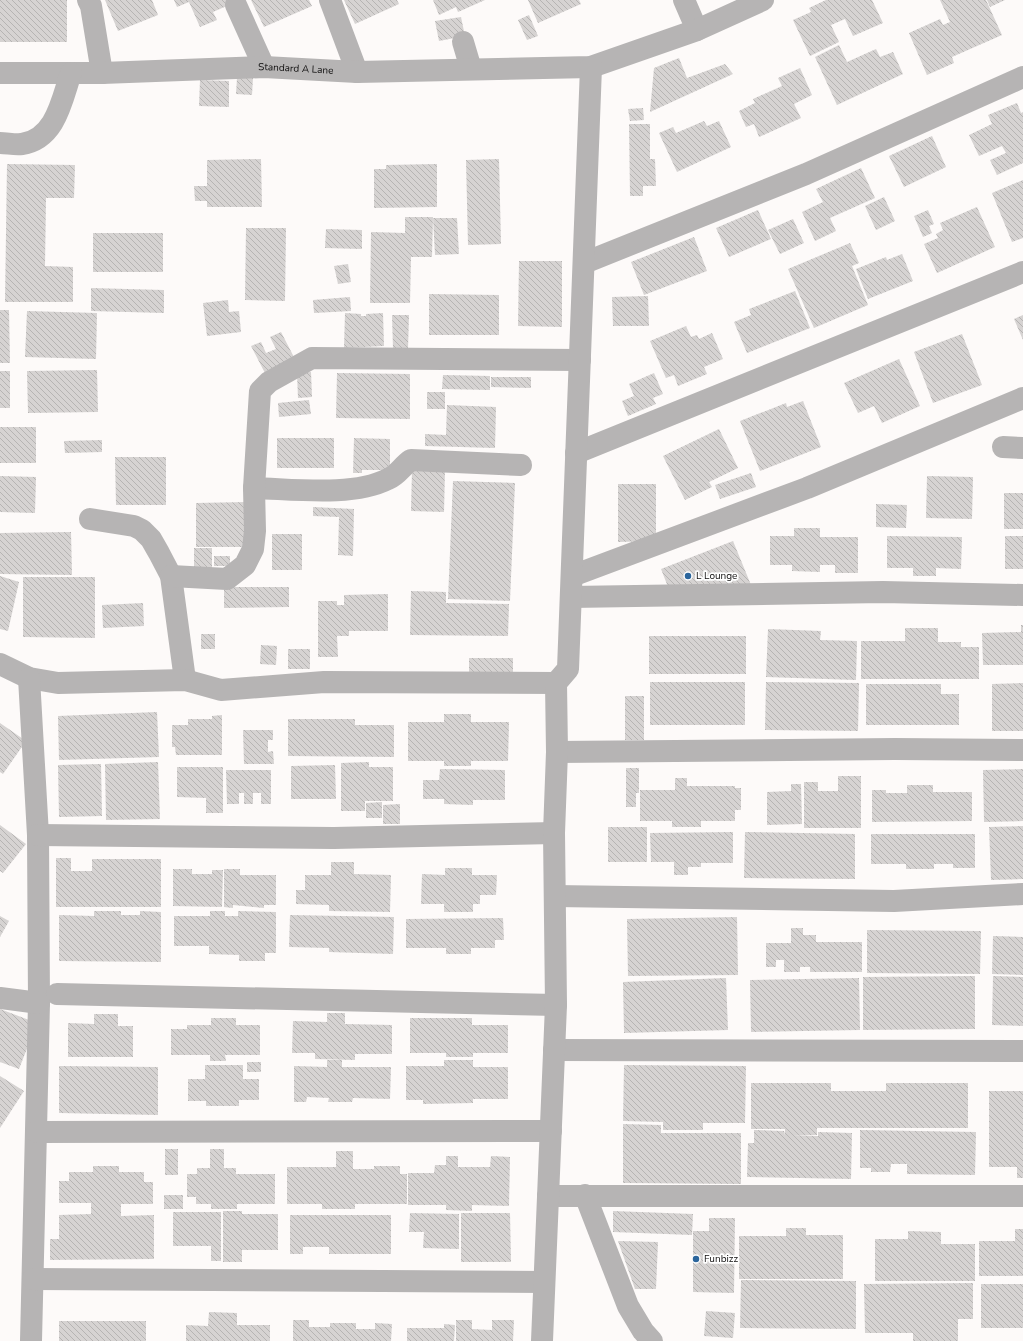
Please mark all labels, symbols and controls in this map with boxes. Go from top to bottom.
street label: Standard A Lane [258,60,334,78]
place label: L Lounge [696,569,737,583]
marker: L Lounge [683,571,693,581]
place label: Funbizz [704,1252,738,1266]
marker: Funbizz [691,1254,701,1264]

